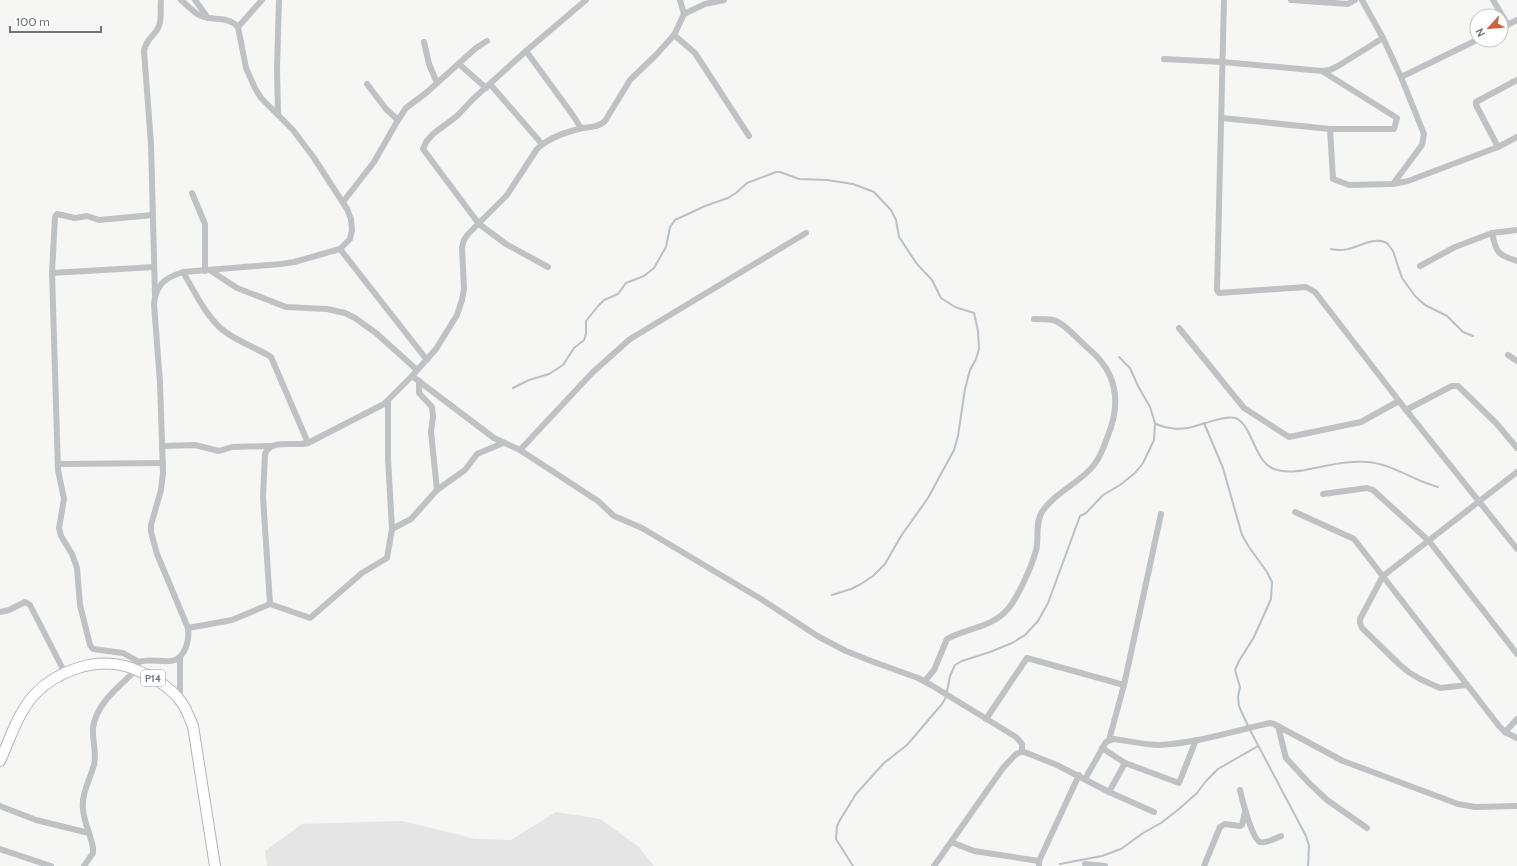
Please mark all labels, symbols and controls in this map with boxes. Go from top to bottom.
scale bar [10,8,101,34]
north arrow [1469,8,1509,48]
text: 100 m [16,14,50,29]
text: N [1472,26,1488,39]
road number: P14 [141,670,165,686]

